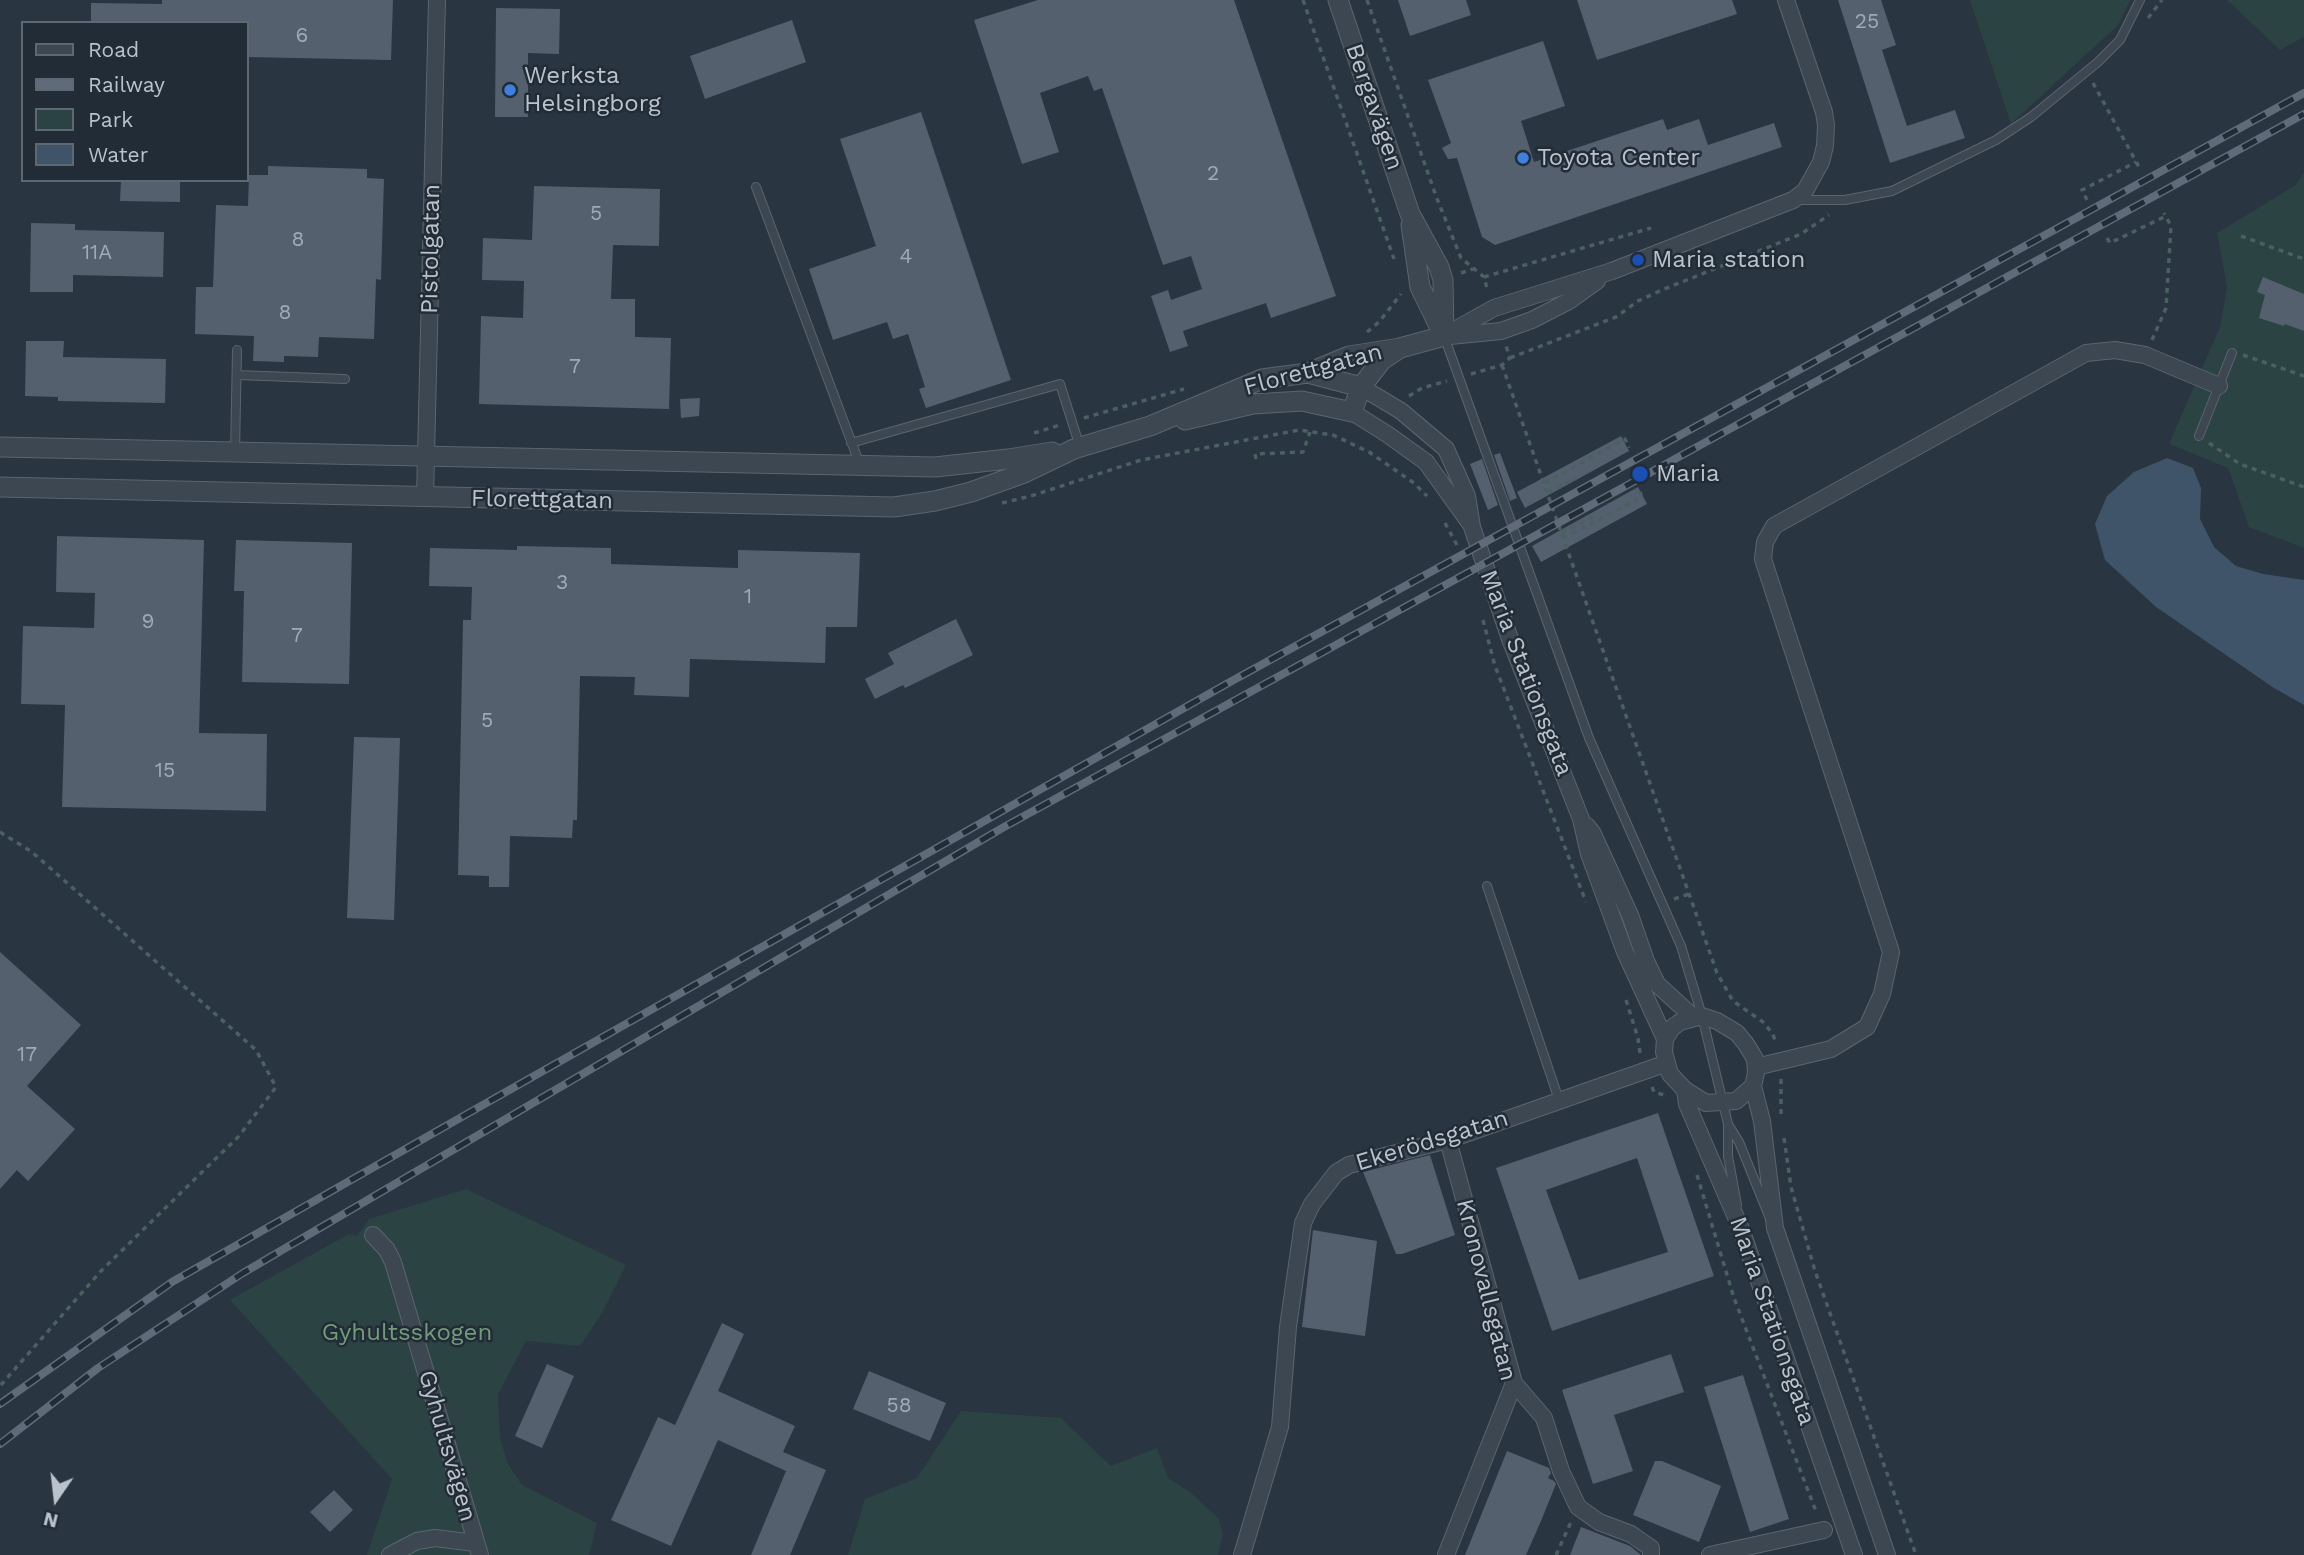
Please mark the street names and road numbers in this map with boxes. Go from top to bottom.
street label: Bergavägen [1339,40,1409,174]
street label: Pistolgatan [415,184,447,314]
street label: Florettgatan [1241,338,1385,402]
street label: Florettgatan [471,484,613,516]
street label: Maria Stationsgata [1473,566,1579,780]
street label: Ekerödsgatan [1352,1104,1512,1178]
street label: Kronovallsgatan [1449,1196,1523,1384]
street label: Maria Stationsgata [1723,1213,1821,1429]
street label: Gyhultsvägen [412,1367,482,1525]

